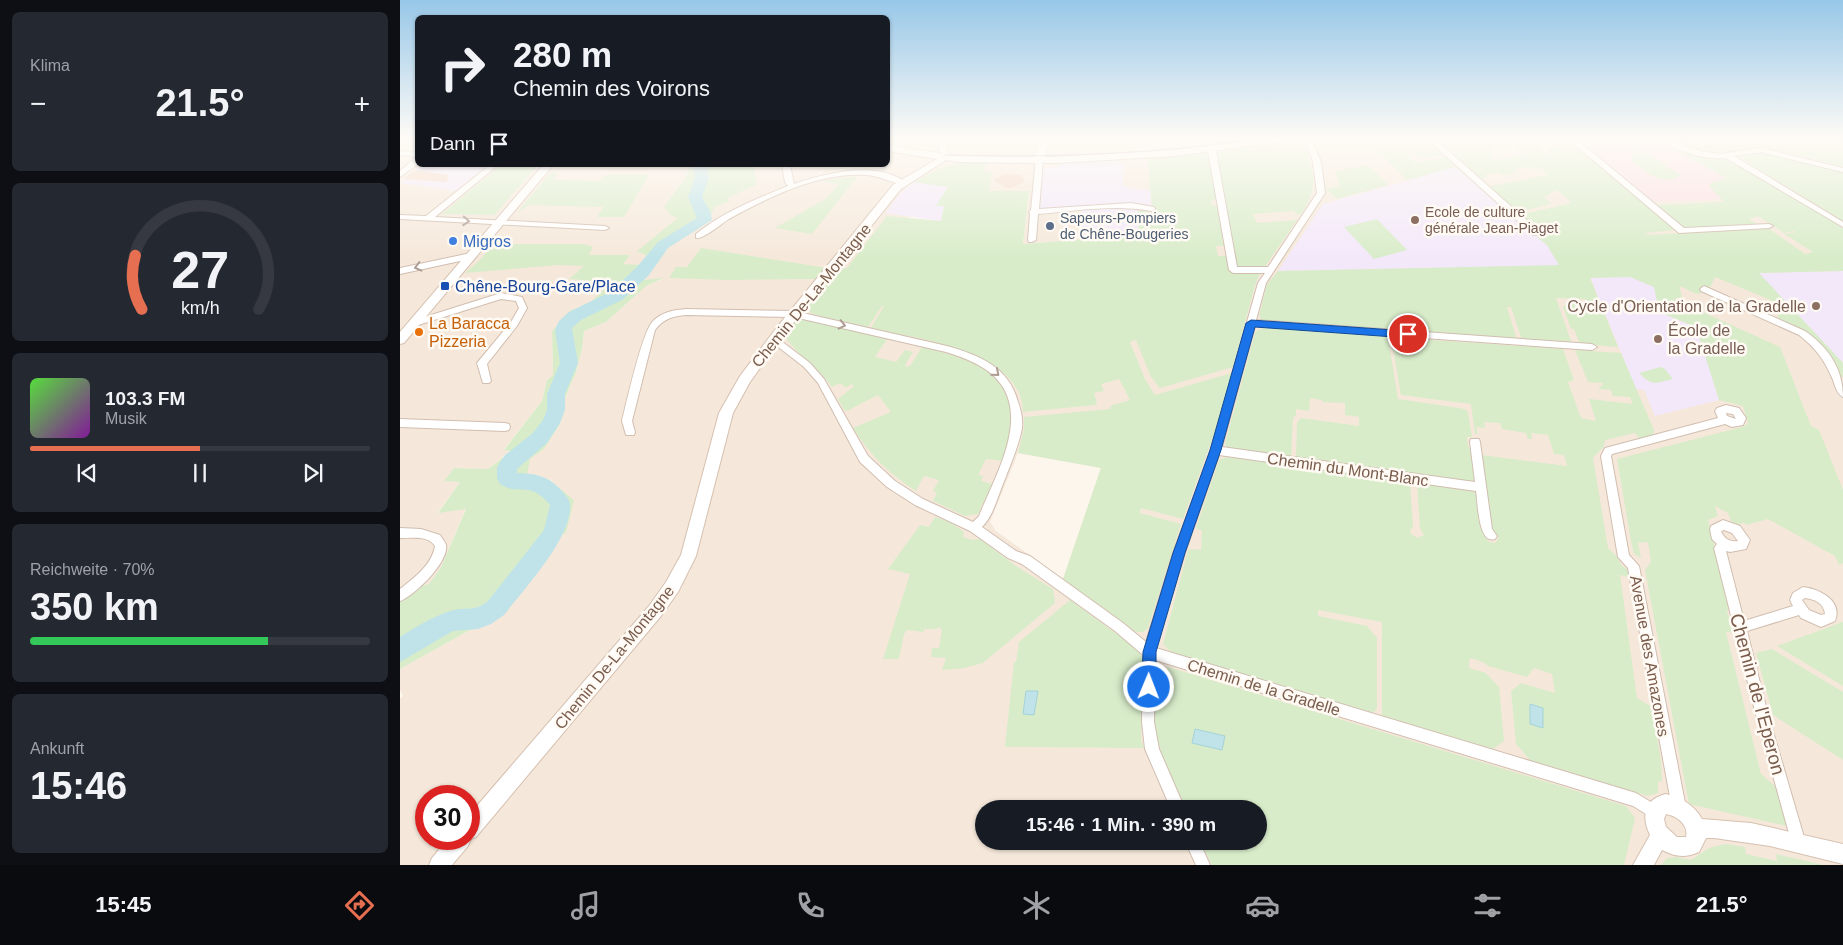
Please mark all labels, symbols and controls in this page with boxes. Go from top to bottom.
icon: right [430,35,495,100]
text: 280 m [513,35,612,74]
text: Klima [30,57,70,74]
text: Chemin des Voirons [513,76,710,101]
text: 21.5° [155,82,245,124]
text: − [30,88,46,119]
text: + [354,88,370,119]
icon: arrive [485,130,513,158]
text: Dann [430,133,475,154]
place label: Ecole de culture générale Jean-Piaget [1425,204,1558,236]
place label: Sapeurs-Pompiers de Chêne-Bougeries [1060,210,1188,242]
marker: Ecole de culture générale Jean-Piaget [1409,214,1421,226]
one-way arrow [462,215,470,226]
street label: Chemin De-La-Montagne [748,220,875,370]
marker: Sapeurs-Pompiers de Chêne-Bougeries [1044,220,1056,232]
place label: Migros [463,233,511,250]
marker: Migros [447,235,459,247]
text: 27 [171,241,229,299]
one-way arrow [414,261,423,272]
place label: Chêne-Bourg-Gare/Place [455,278,636,295]
marker: Chêne-Bourg-Gare/Place [439,280,451,292]
text: km/h [181,298,219,318]
place label: Cycle d'Orientation de la Gradelle [1567,298,1806,315]
marker: Cycle d'Orientation de la Gradelle [1810,300,1822,312]
pin [1387,313,1429,355]
place label: La Baracca Pizzeria [429,315,510,350]
one-way arrow [837,319,846,330]
icon: arrive [1394,320,1422,348]
place label: École de la Gradelle [1668,321,1745,357]
marker: La Baracca Pizzeria [413,326,425,338]
marker: École de la Gradelle [1652,333,1664,345]
one-way arrow [990,367,999,376]
text: 103.3 FM [105,388,185,409]
text: Musik [105,410,147,427]
street label: Chemin du Mont-Blanc [1266,450,1430,489]
icon: previous [73,459,101,487]
icon: pause [186,459,214,487]
icon: next [299,459,327,487]
text: Reichweite · 70% [30,561,155,578]
street label: Avenue des Amazones [1627,574,1672,738]
street label: Chemin De-La-Montagne [551,582,678,732]
text: 350 km [30,586,159,628]
street label: Chemin de l'Eperon [1726,611,1789,777]
street label: Chemin de la Gradelle [1185,656,1343,719]
position arrow [1122,660,1174,712]
text: Ankunft [30,740,84,757]
text: 15:46 [30,765,127,807]
speed limit sign: 30 [415,785,480,850]
text: 15:46 · 1 Min. · 390 m [1026,814,1216,835]
icon: directions [342,888,377,923]
icon: music [568,888,603,923]
icon: phone [793,888,828,923]
icon: climate [1019,888,1054,923]
icon: car [1245,888,1280,923]
icon: filters [1470,888,1505,923]
text: 15:45 [95,892,152,917]
text: 21.5° [1696,892,1748,917]

